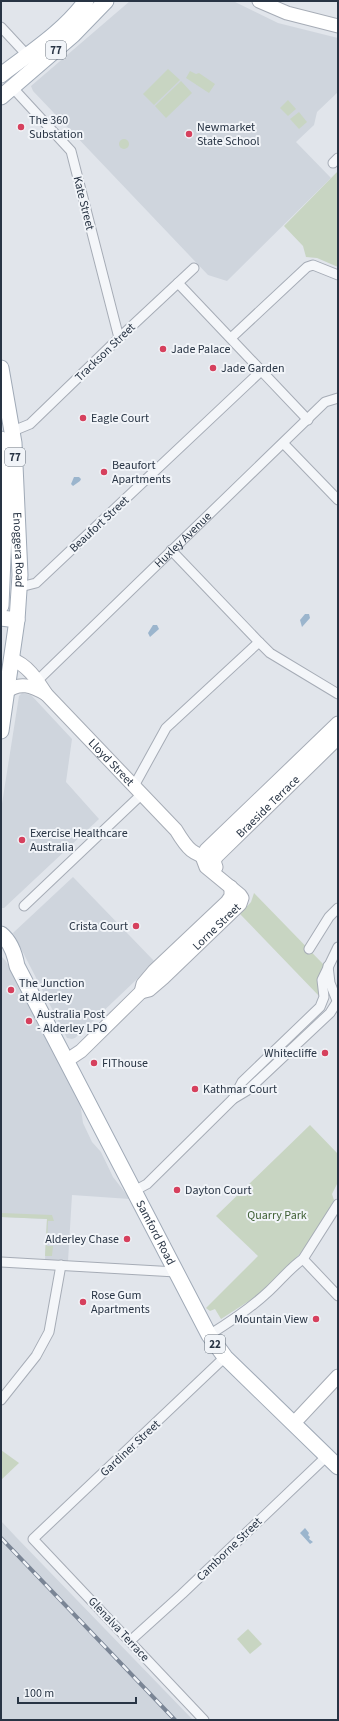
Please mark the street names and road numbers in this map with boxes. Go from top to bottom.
road number: 77 [46,41,66,59]
street label: Kate Street [69,174,98,232]
street label: Trackson Street [71,319,139,385]
road number: 77 [5,448,25,466]
street label: Beaufort Street [66,492,133,556]
street label: Huxley Avenue [151,508,216,572]
street label: Enoggera Road [8,512,28,588]
street label: Lloyd Street [84,735,138,790]
street label: Braeside Terrace [232,772,304,842]
street label: Lorne Street [189,899,245,954]
street label: Samford Road [131,1197,179,1268]
road number: 22 [205,1335,225,1353]
street label: Gardiner Street [97,1416,164,1481]
street label: Camborne Street [193,1514,266,1585]
street label: Glenalva Terrace [84,1593,153,1665]

